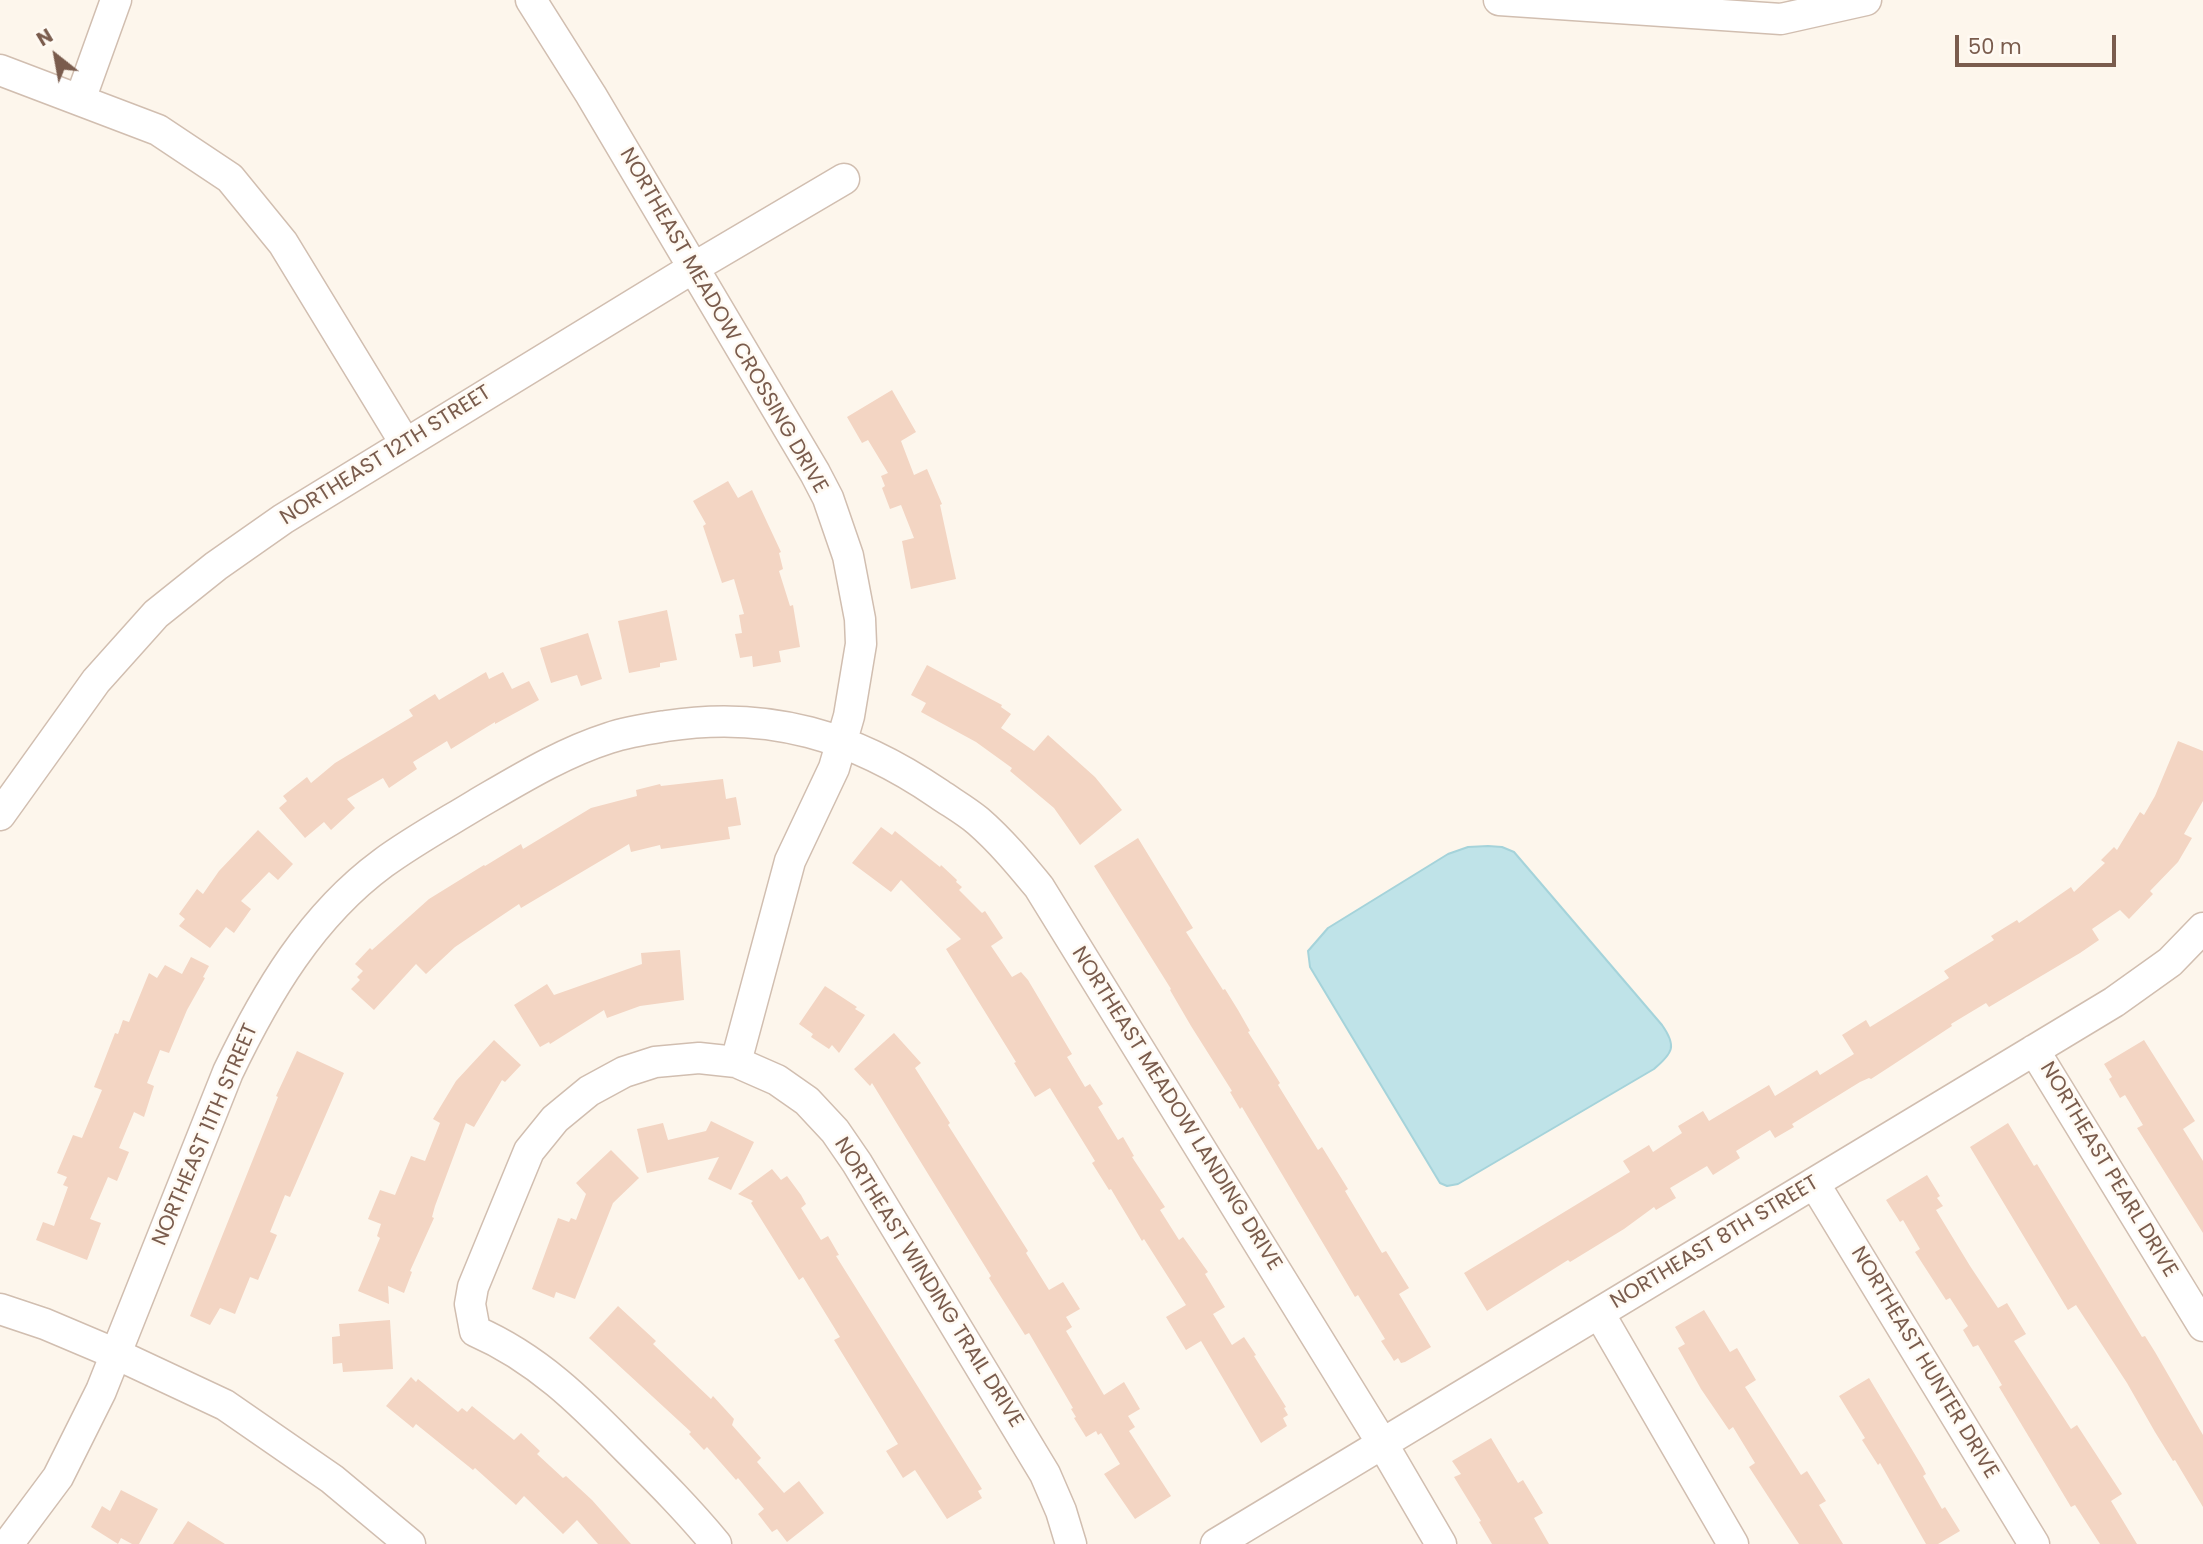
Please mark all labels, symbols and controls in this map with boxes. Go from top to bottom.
north arrow [21,21,91,91]
scale bar [1958,21,2119,65]
text: N [32,22,58,53]
text: 50 m [1968,32,2022,61]
street label: NORTHEAST MEADOW CROSSING DRIVE [613,144,833,498]
street label: NORTHEAST 12TH STREET [276,381,496,531]
street label: NORTHEAST MEADOW LANDING DRIVE [1065,942,1287,1276]
street label: NORTHEAST 11TH STREET [148,1020,264,1250]
street label: NORTHEAST PEARL DRIVE [2034,1058,2182,1282]
street label: NORTHEAST WINDING TRAIL DRIVE [828,1133,1028,1433]
street label: NORTHEAST 8TH STREET [1606,1171,1824,1315]
street label: NORTHEAST HUNTER DRIVE [1845,1243,2003,1483]

